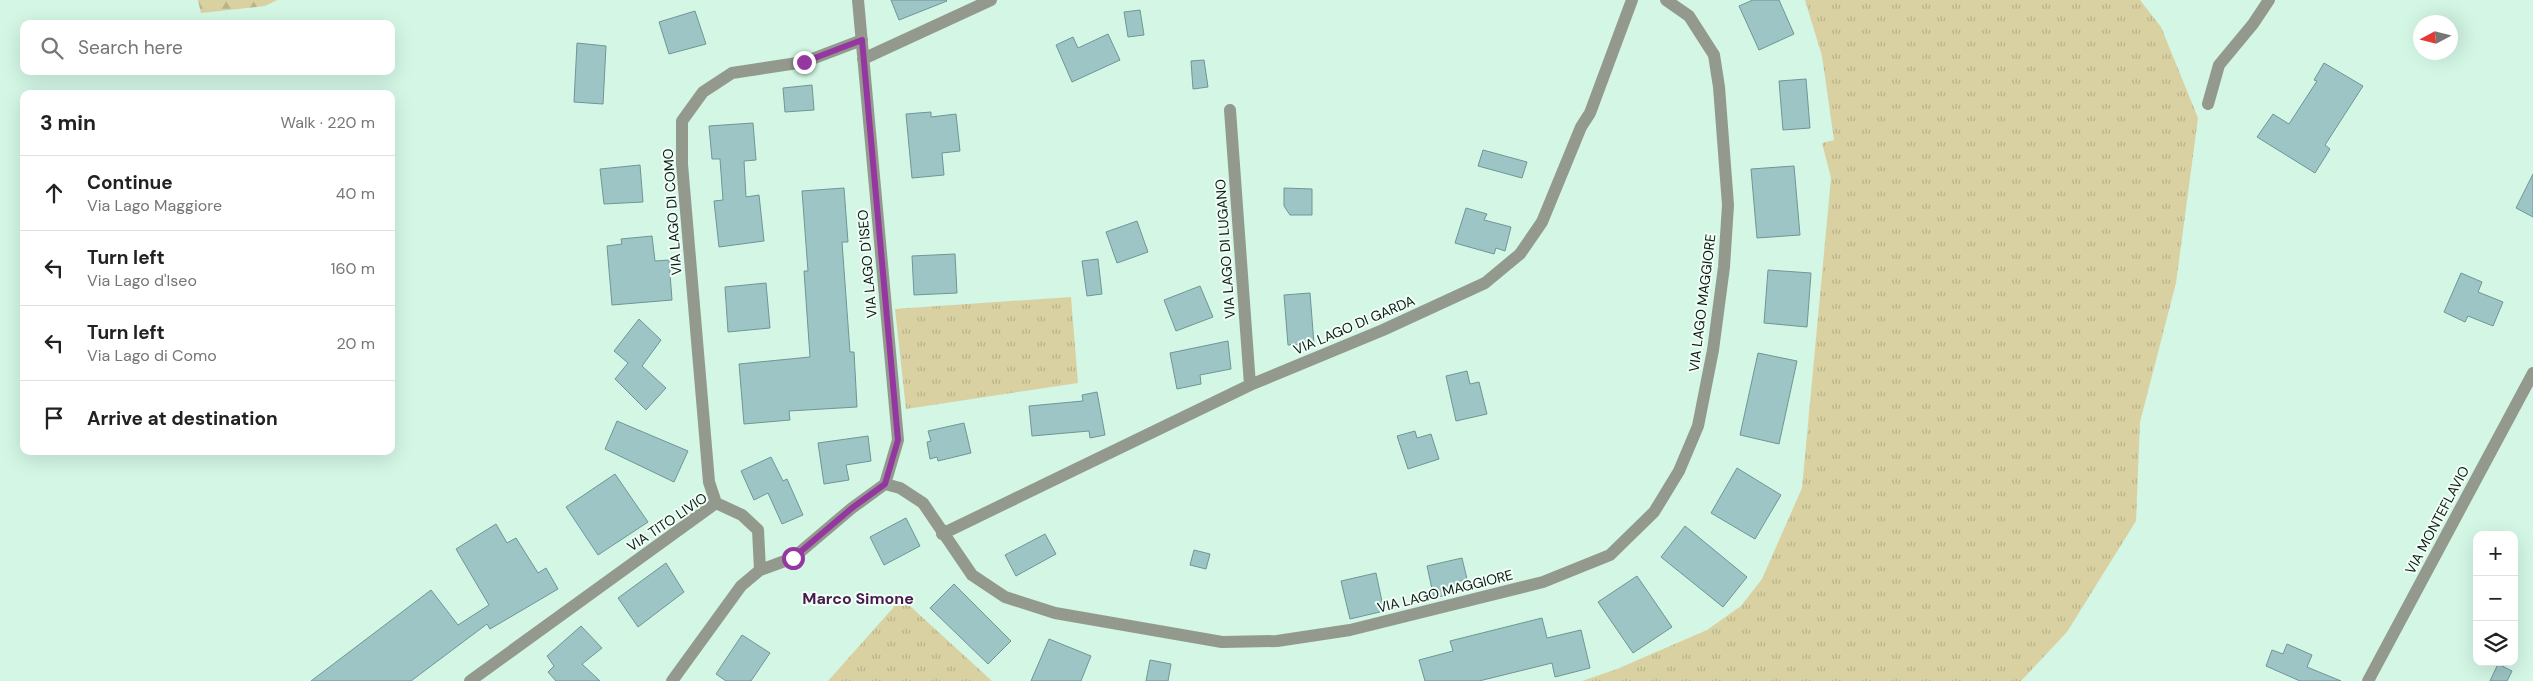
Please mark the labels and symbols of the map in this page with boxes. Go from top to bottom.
north arrow [2413,15,2458,60]
route end [793,51,816,74]
street label: VIA LAGO DI COMO [659,148,685,276]
street label: VIA LAGO DI LUGANO [1211,178,1239,320]
street label: VIA LAGO D'ISEO [853,209,881,319]
street label: VIA LAGO MAGGIORE [1685,233,1719,373]
street label: VIA LAGO DI GARDA [1291,291,1417,359]
street label: VIA MONTEFLAVIO [2401,463,2473,577]
street label: VIA TITO LIVIO [623,488,711,555]
route start [782,547,805,570]
street label: VIA LAGO MAGGIORE [1375,565,1515,617]
district label: Marco Simone [802,588,914,609]

